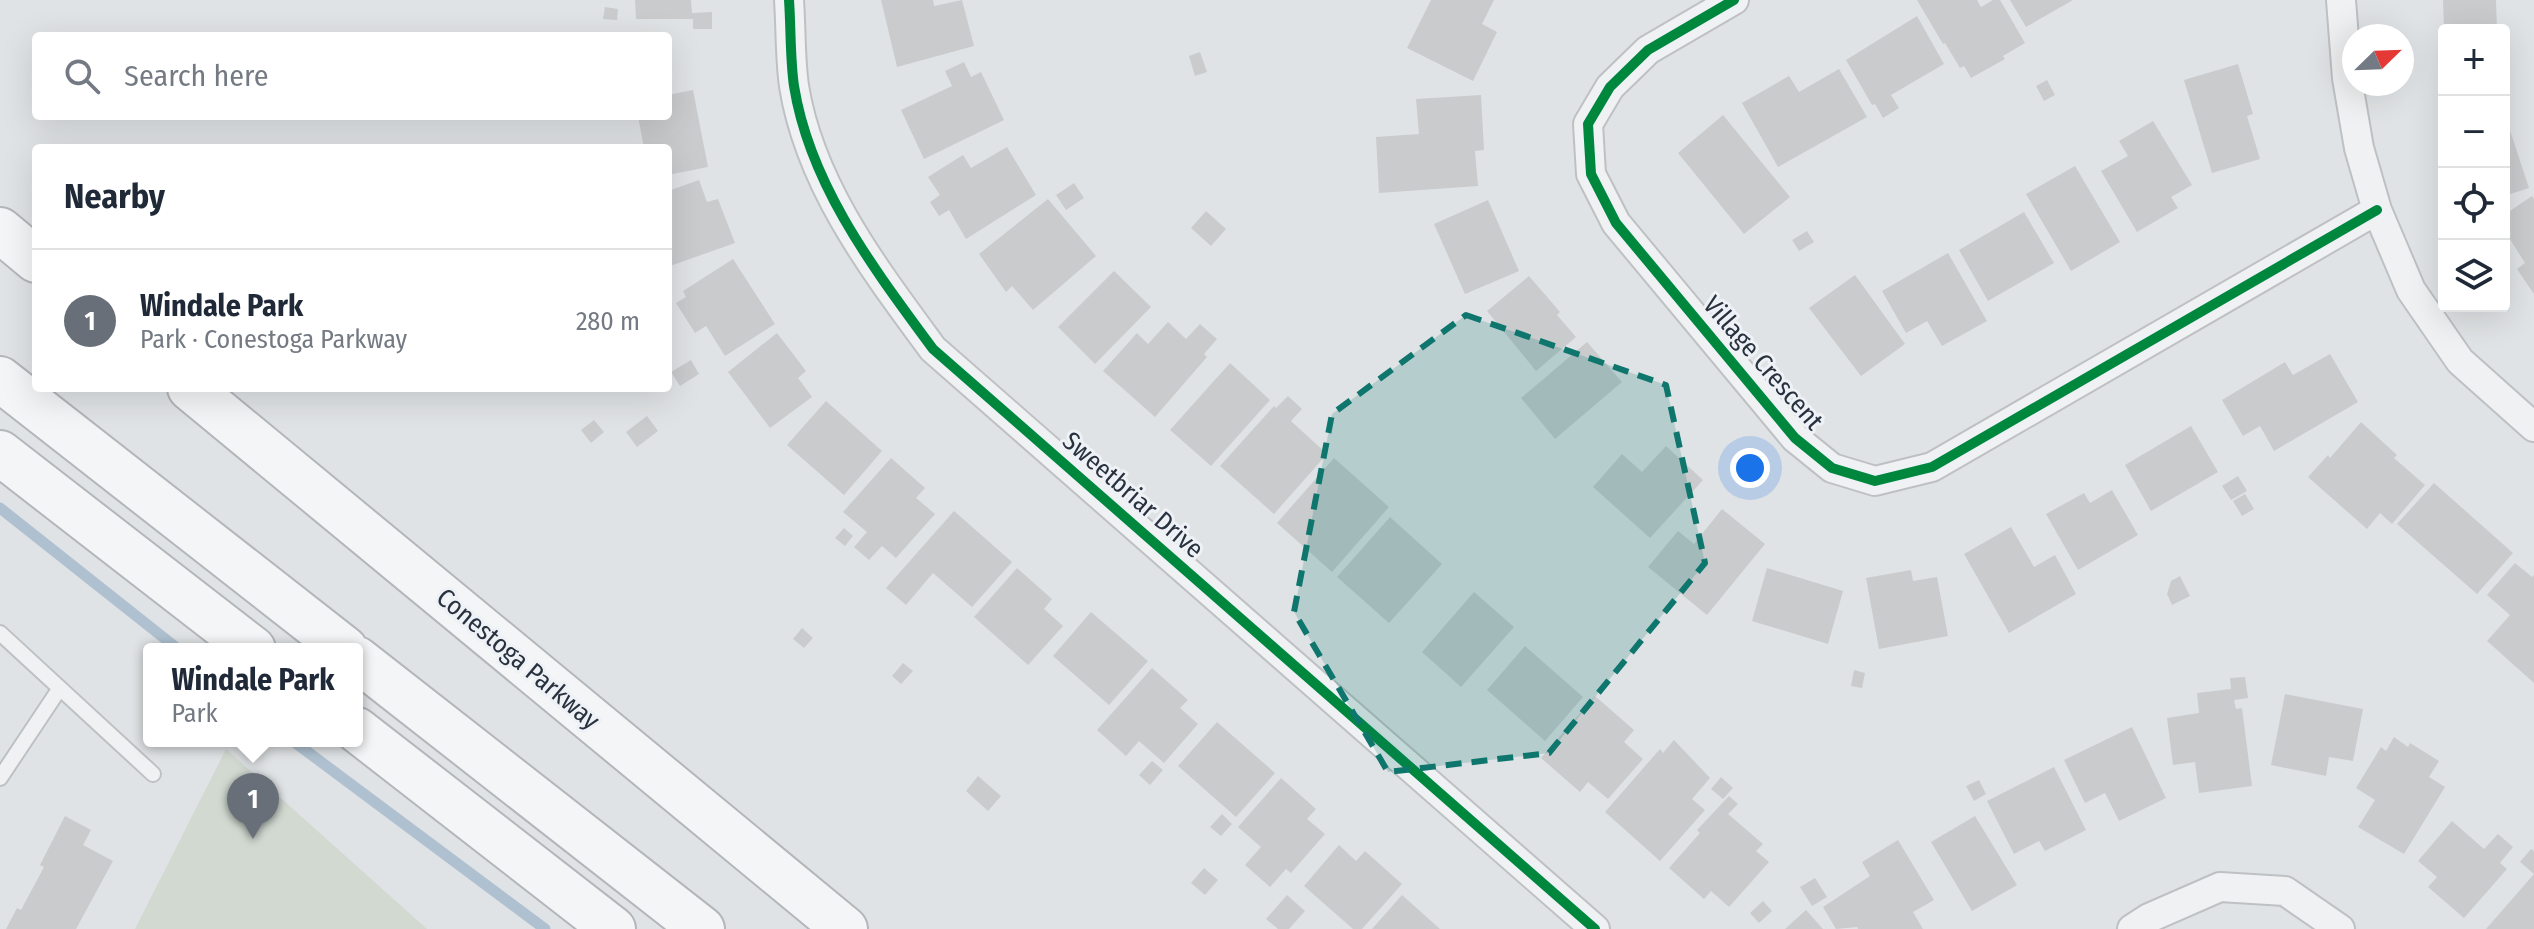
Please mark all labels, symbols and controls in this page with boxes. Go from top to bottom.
north arrow [2342,24,2414,96]
map controls [2438,24,2510,312]
button: + [2438,24,2510,96]
search box [32,32,672,120]
icon: search [60,54,104,98]
text: Search here [124,58,269,94]
button: − [2438,96,2510,168]
button: locate [2438,168,2510,240]
text: Nearby [64,176,165,217]
button: layers [2438,240,2510,312]
text: Windale Park [140,288,303,324]
street label: Village Crescent [1696,290,1830,437]
text: 1 [85,306,96,337]
text: 280 m [576,306,640,337]
text: Park · Conestoga Parkway [140,324,407,355]
street label: Sweetbriar Drive [1056,425,1210,565]
your location [1730,448,1770,488]
street label: Conestoga Parkway [430,582,606,736]
popup [143,643,363,747]
text: Windale Park [171,662,335,698]
text: Park [171,698,218,729]
pin: 1 [227,773,279,839]

